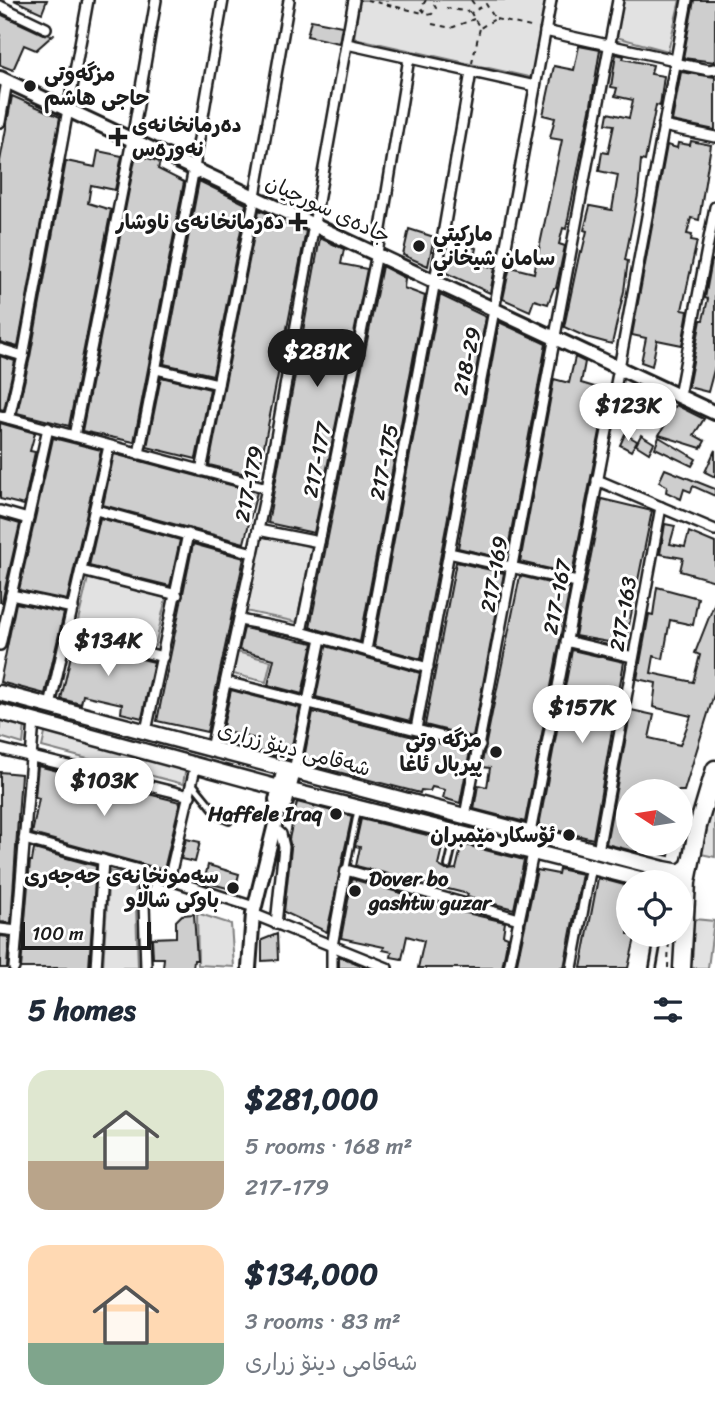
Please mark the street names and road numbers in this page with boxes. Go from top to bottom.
street label: جادەی سورچیان [259,163,397,255]
street label: 218-29 [441,323,493,398]
street label: 217-177 [291,417,343,501]
street label: 217-175 [358,421,410,503]
street label: 217-179 [223,443,275,525]
street label: 217-169 [469,533,519,615]
street label: 217-167 [531,554,583,638]
street label: 217-163 [598,573,648,654]
street label: شەقامی دینۆ زراری [213,710,375,788]

